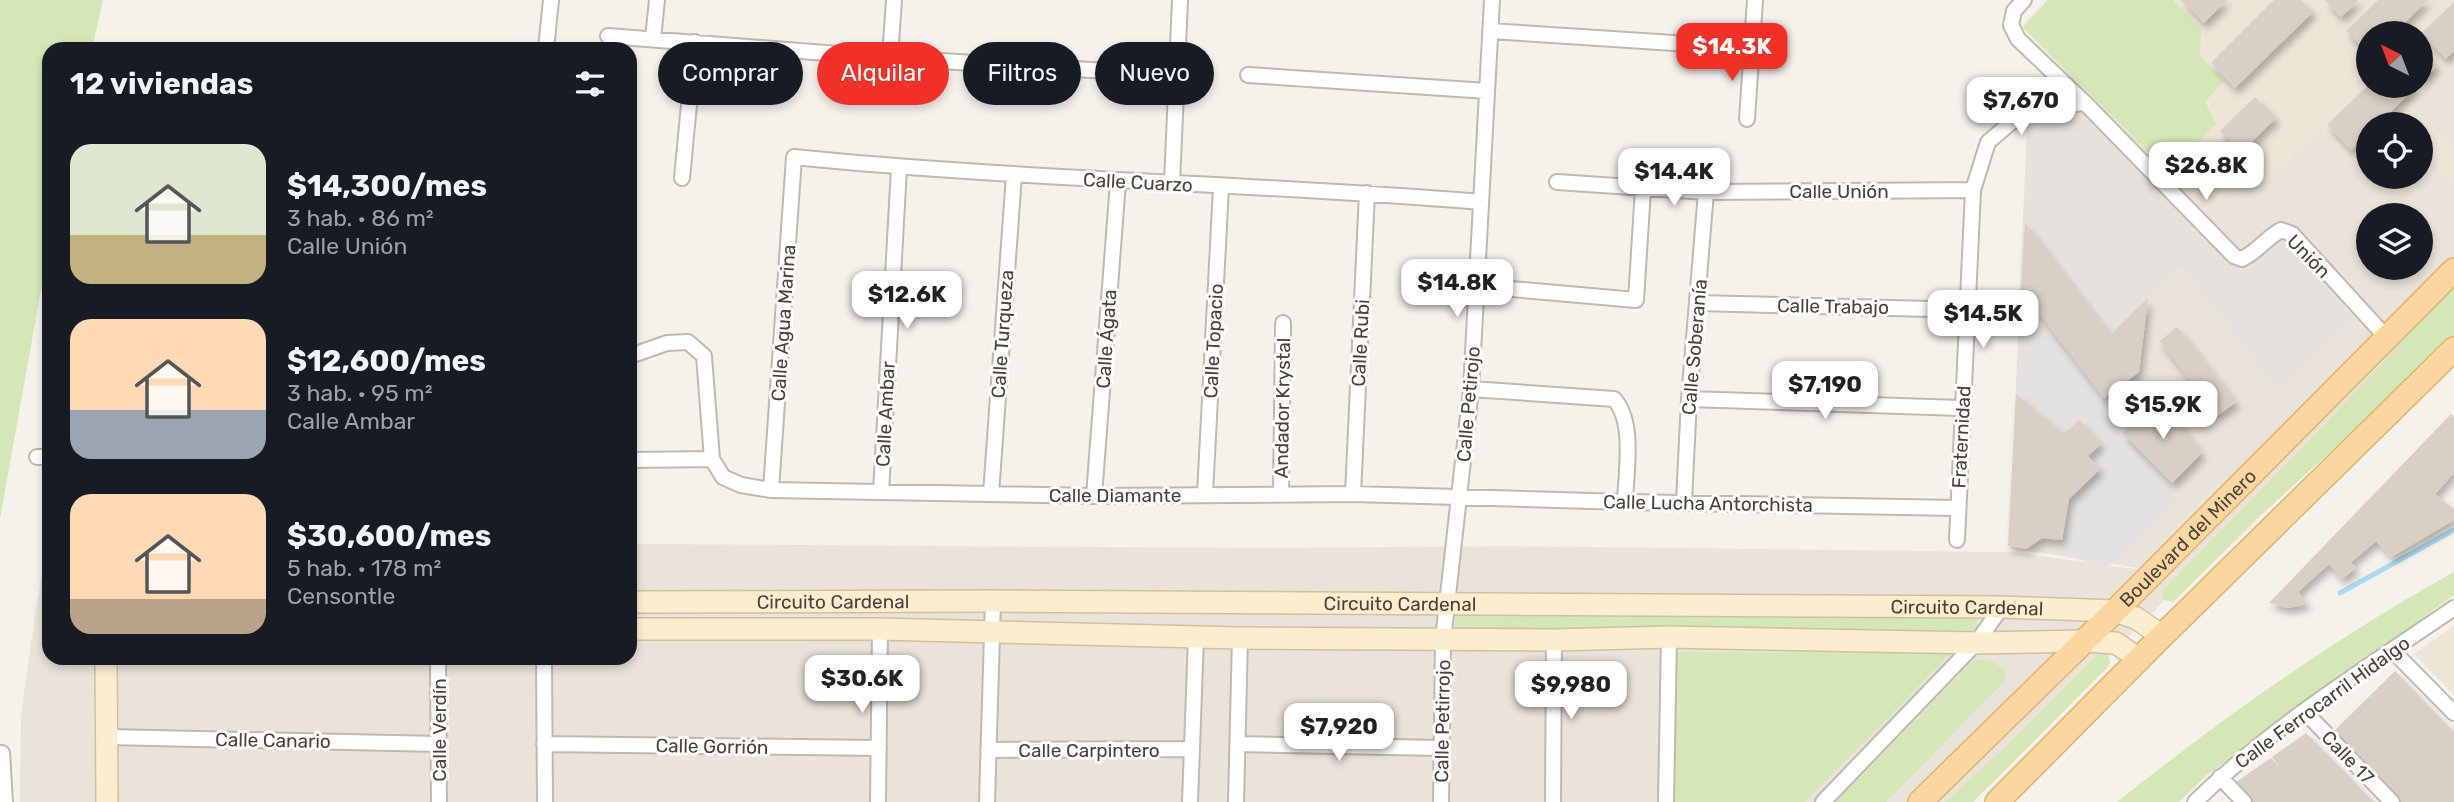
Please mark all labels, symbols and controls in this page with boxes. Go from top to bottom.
north arrow [2356,21,2432,98]
map controls [2356,21,2433,280]
pin: $14.3K [1675,24,1789,83]
text: $14.3K [1692,32,1772,60]
chip: Comprar [658,42,803,105]
chip: Alquilar [817,42,949,105]
chip: Filtros [963,42,1081,105]
chip: Nuevo [1095,42,1214,105]
icon: filters [571,65,609,103]
text: 12 viviendas [70,66,253,102]
pin: $7,670 [1964,78,2078,137]
text: $7,670 [1983,86,2059,114]
button: locate [2356,112,2433,189]
pin: $26.8K [2149,142,2263,202]
pin: $14.4K [1617,148,1731,208]
text: $26.8K [2165,151,2247,179]
text: $14.4K [1634,157,1714,185]
text: $14,300/mes [287,168,487,204]
street label: Calle Cuarzo [1082,168,1193,197]
icon: home [126,172,210,256]
street label: Calle Unión [1789,180,1889,203]
button: layers [2356,203,2433,280]
text: 3 hab. · 86 m² [287,204,434,232]
street label: Unión [2282,230,2335,283]
text: Calle Unión [287,232,407,260]
street label: Calle Agua Marina [767,244,800,402]
pin: $14.8K [1400,260,1514,319]
text: $14.8K [1417,268,1497,296]
street label: Calle Turqueza [987,269,1018,399]
pin: $12.6K [850,272,964,331]
street label: Calle Soberanía [1677,278,1712,416]
text: $12.6K [868,280,946,308]
street label: Calle Topacio [1199,283,1228,399]
street label: Calle Ágata [1092,289,1121,389]
pin: $14.5K [1926,290,2040,350]
street label: Calle Trabajo [1777,294,1889,319]
street label: Calle Rubi [1347,299,1374,387]
text: $14.5K [1944,299,2022,327]
street label: Andador Krystal [1270,337,1295,479]
text: $12,600/mes [287,343,486,379]
street label: Calle Petirojo [1452,345,1485,463]
icon: home [126,347,210,431]
street label: Calle Ambar [871,360,900,467]
pin: $7,190 [1768,362,1882,421]
text: $7,190 [1788,370,1862,398]
text: 3 hab. · 95 m² [287,379,433,407]
pin: $15.9K [2106,382,2220,441]
street label: Fraternidad [1947,385,1976,489]
text: $15.9K [2124,390,2202,418]
text: Calle Ambar [287,407,415,435]
street label: Boulevard del Minero [2115,465,2261,612]
street label: Calle Diamante [1049,484,1181,507]
street label: Calle Lucha Antorchista [1603,490,1813,517]
text: $30,600/mes [287,518,491,554]
icon: home [126,522,210,606]
text: 5 hab. · 178 m² [287,554,441,582]
text: Censontle [287,582,395,610]
street label: Circuito Cardenal [757,590,909,614]
street label: Circuito Cardenal [1324,592,1476,616]
street label: Circuito Cardenal [1891,595,2044,620]
street label: Calle Ferrocarril Hidalgo [2230,631,2414,774]
pin: $30.6K [805,656,919,715]
street label: Calle Petirrojo [1430,659,1455,783]
pin: $9,980 [1514,662,1628,721]
text: $30.6K [821,664,903,692]
text: $9,980 [1531,670,1611,698]
street label: Calle Verdín [428,678,451,782]
pin: $7,920 [1282,704,1396,763]
text: $7,920 [1300,712,1378,740]
street label: Calle 17 [2317,726,2379,789]
street label: Calle Canario [215,728,331,753]
street label: Calle Gorrión [655,734,769,759]
street label: Calle Carpintero [1018,739,1160,762]

